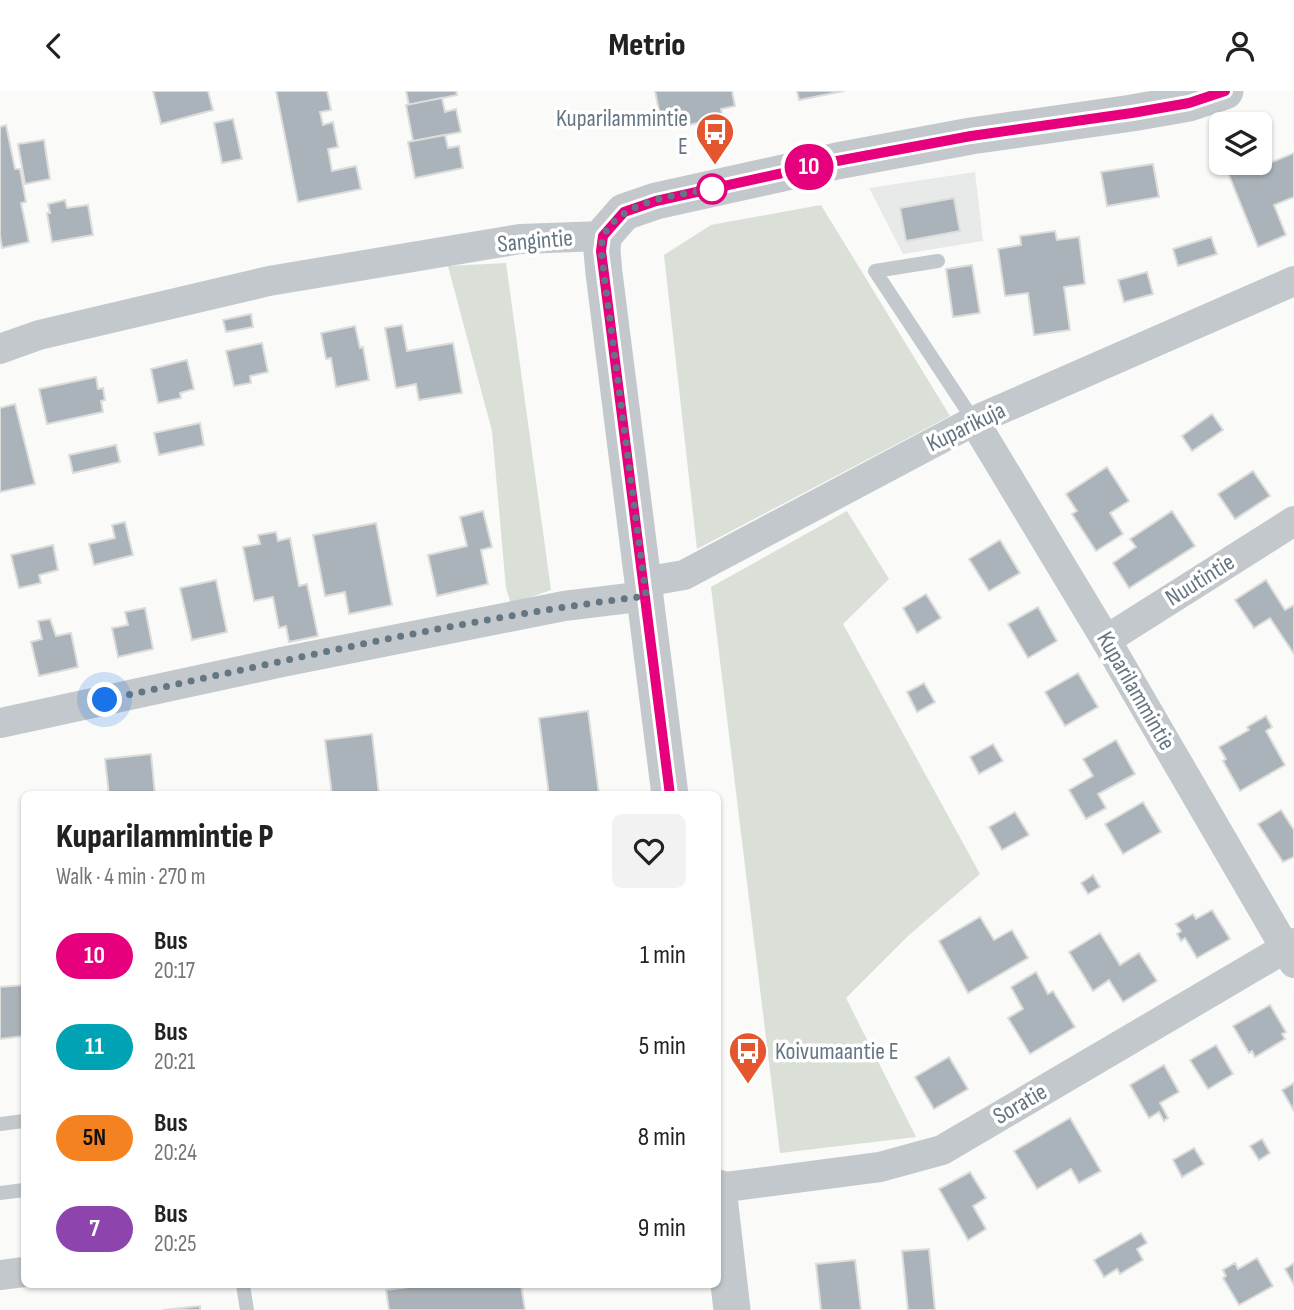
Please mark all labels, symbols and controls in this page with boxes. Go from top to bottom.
text: Metrio [609,26,685,65]
icon: back [35,27,73,65]
icon: person [1221,27,1259,65]
place label: Kuparilammintie E [556,104,688,161]
bus stop icon: Kuparilammintie E [694,111,736,166]
map controls [1209,112,1272,175]
button: layers [1209,112,1272,175]
line badge: 10 [778,144,840,190]
text: 10 [799,152,819,181]
unlabelled marker [697,174,727,204]
street label: Sangintie [496,223,574,259]
street label: Kuparikuja [922,396,1010,458]
street label: Nuutintie [1160,548,1240,612]
street label: Kuparilammintie [1090,627,1182,755]
your location [87,682,122,717]
button: heart [612,814,686,888]
text: Kuparilammintie P [56,817,273,857]
text: Walk · 4 min · 270 m [56,863,206,891]
text: Bus [154,926,188,957]
text: 1 min [640,940,686,971]
text: 10 [84,941,105,970]
text: 20:17 [154,957,195,985]
text: Bus [154,1017,188,1048]
bus stop icon: Koivumaantie E [727,1030,769,1085]
text: 5 min [639,1031,686,1062]
text: 11 [85,1032,104,1061]
place label: Koivumaantie E [775,1037,899,1066]
text: 20:21 [154,1048,195,1076]
street label: Soratie [988,1077,1052,1131]
text: Bus [154,1108,188,1139]
text: 8 min [638,1122,686,1153]
text: 5N [83,1123,106,1152]
text: 20:24 [154,1139,197,1167]
text: Bus [154,1199,188,1230]
text: 9 min [638,1213,686,1244]
text: 7 [89,1214,100,1243]
text: 20:25 [154,1230,197,1258]

